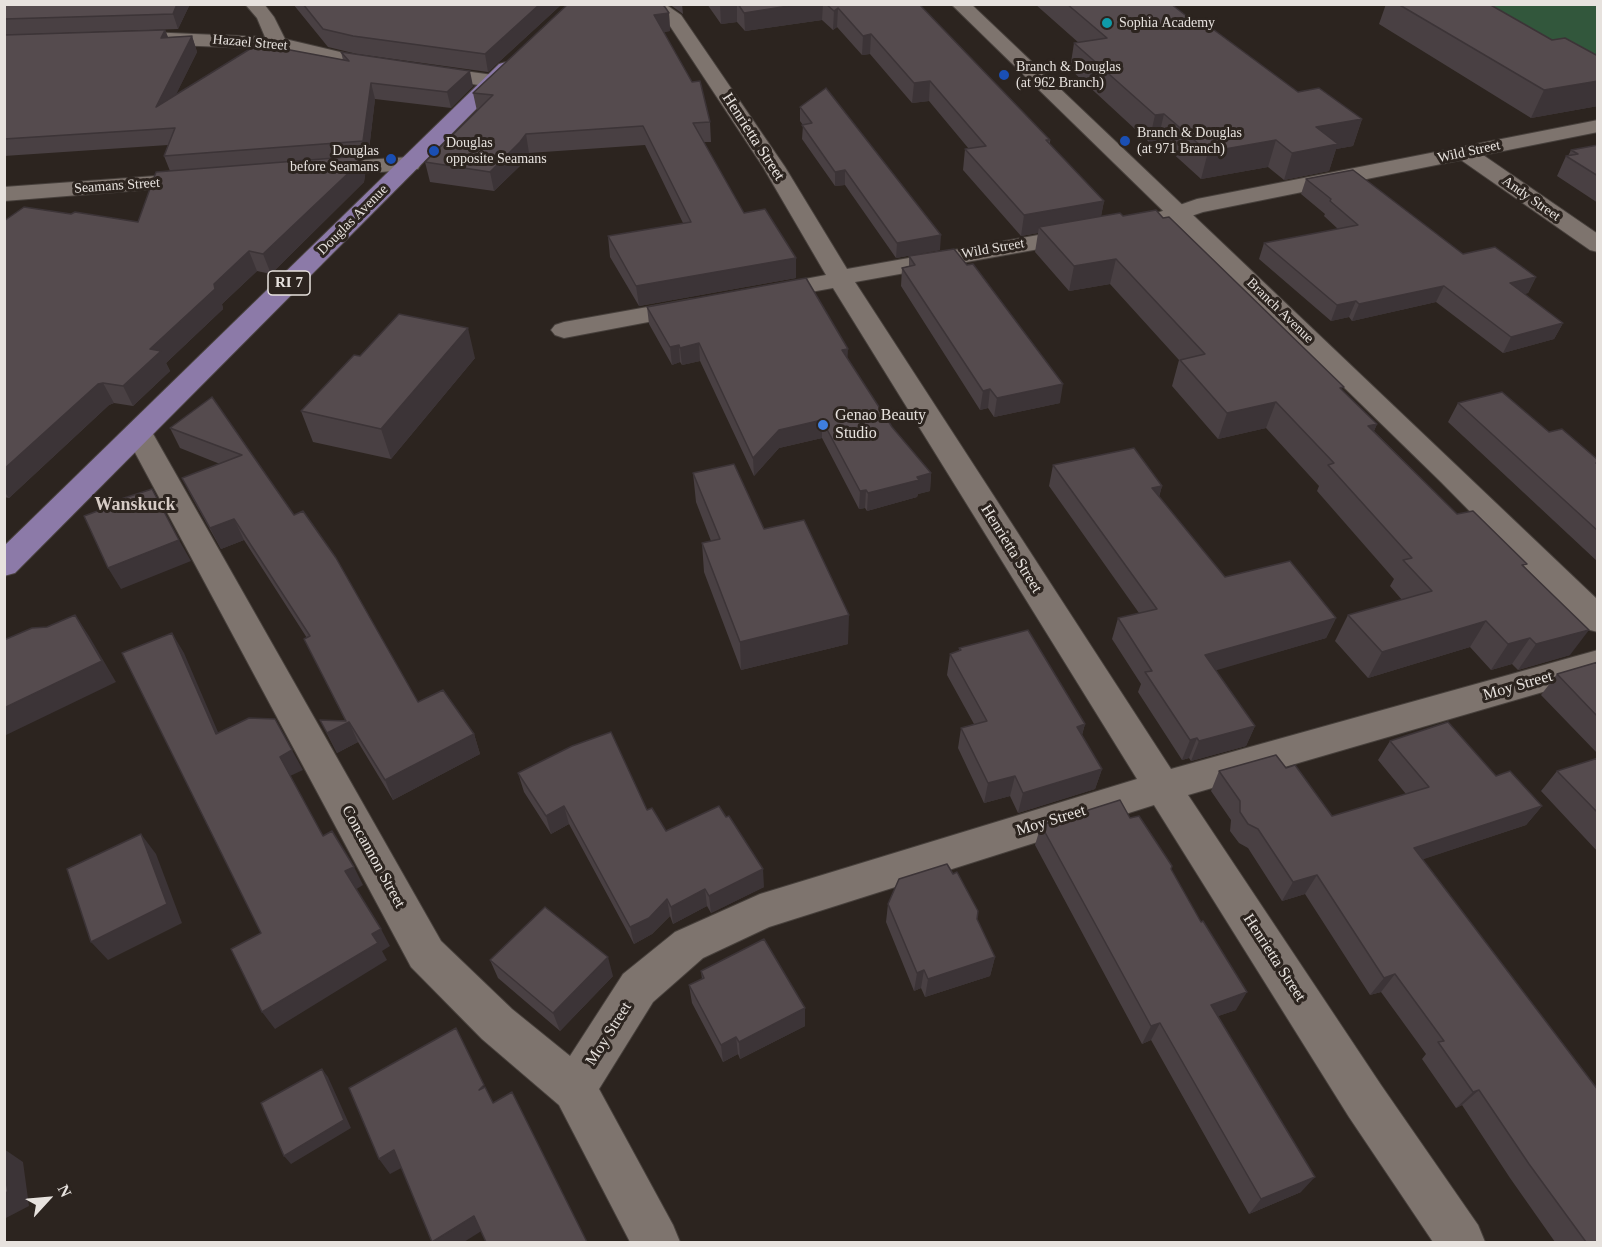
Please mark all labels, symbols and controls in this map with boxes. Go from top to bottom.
place label: Sophia Academy [1119,15,1215,31]
marker: Sophia Academy [1100,16,1114,30]
street label: Hazael Street [212,31,288,55]
place label: Branch & Douglas (at 962 Branch) [1016,59,1121,92]
marker: Branch & Douglas (at 962 Branch) [997,68,1011,82]
street label: Henrietta Street [717,89,789,185]
place label: Branch & Douglas (at 971 Branch) [1137,125,1242,158]
marker: Branch & Douglas (at 971 Branch) [1118,134,1132,148]
place label: Douglas opposite Seamans [446,135,547,168]
street label: Wild Street [1436,137,1502,167]
place label: Douglas before Seamans [290,143,379,176]
marker: Douglas opposite Seamans [427,144,441,158]
marker: Douglas before Seamans [384,152,398,166]
street label: Andy Street [1499,173,1563,225]
street label: Seamans Street [74,175,160,197]
street label: Douglas Avenue [314,181,392,259]
street label: Wild Street [960,235,1026,263]
road number: RI 7 [268,271,310,295]
street label: Branch Avenue [1243,275,1317,347]
place label: Genao Beauty Studio [835,406,926,444]
marker: Genao Beauty Studio [816,418,830,432]
district label: Wanskuck [94,494,176,516]
street label: Henrietta Street [976,501,1046,597]
street label: Moy Street [1481,667,1555,705]
street label: Moy Street [1014,801,1088,841]
street label: Concannon Street [337,802,409,912]
street label: Henrietta Street [1238,910,1310,1006]
street label: Moy Street [582,999,636,1069]
north arrow [18,1169,78,1229]
text: N [54,1182,75,1200]

